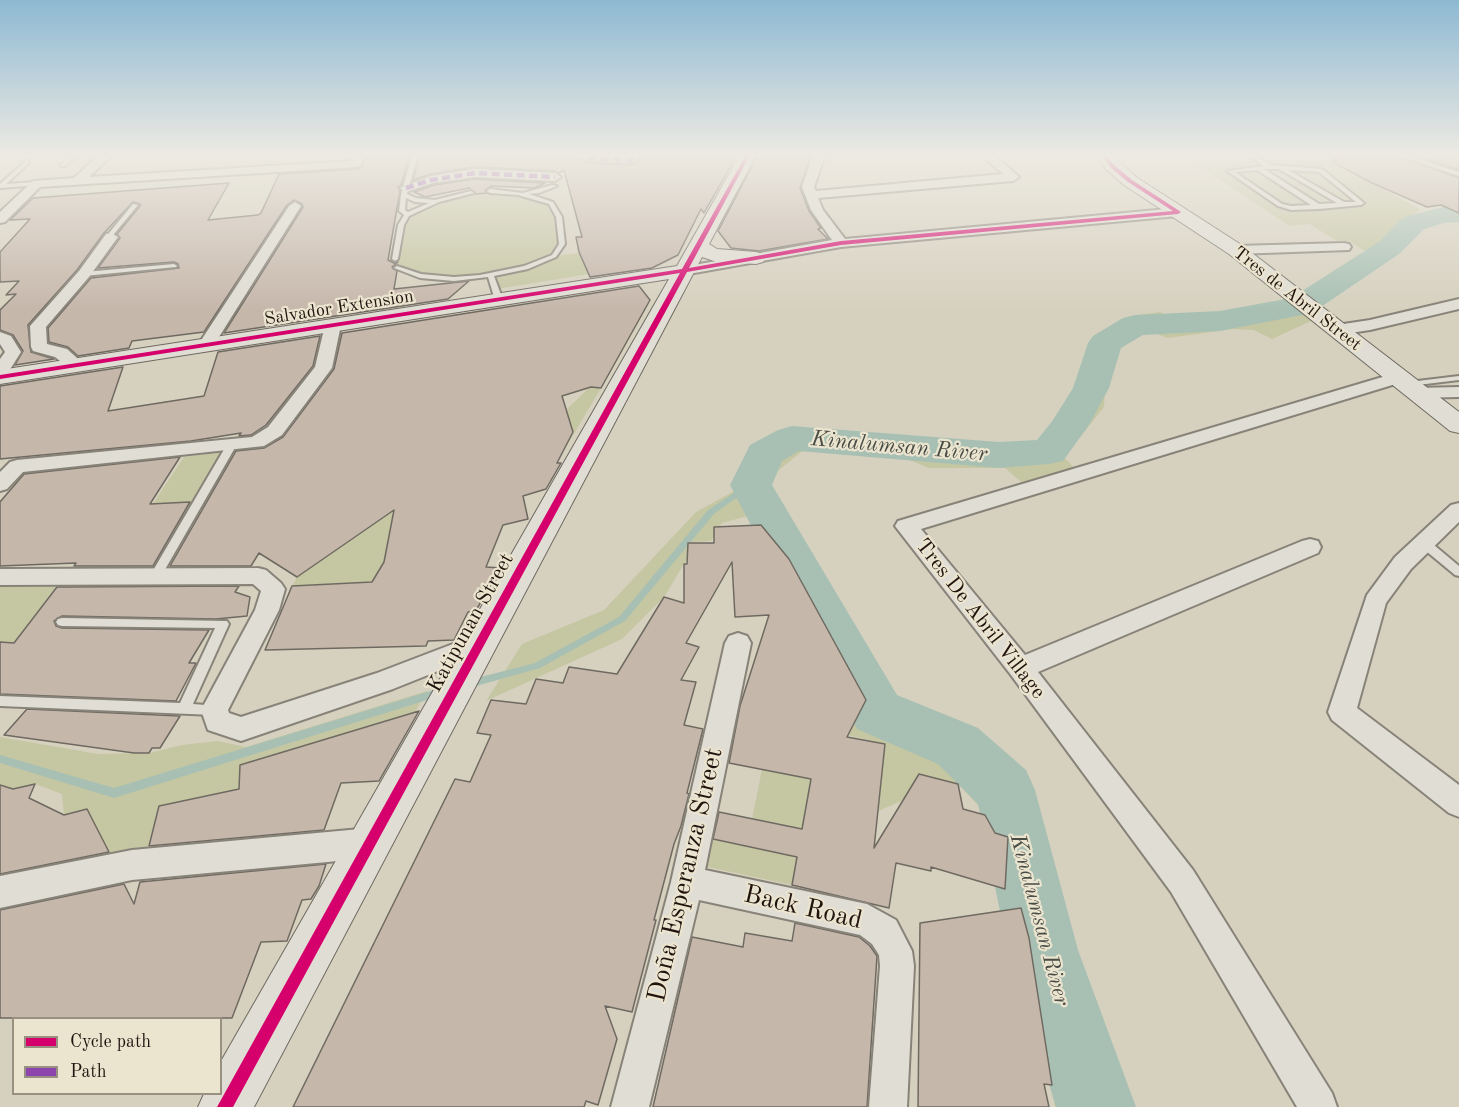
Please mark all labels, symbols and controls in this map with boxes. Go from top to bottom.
street label: Tres de Abril Street [1229,242,1365,356]
street label: Salvador Extension [263,286,415,330]
water label: Kinalumsan River [810,426,988,468]
street label: Tres De Abril Village [910,534,1050,704]
street label: Katipunan Street [422,549,520,697]
street label: Doña Esperanza Street [642,745,730,1005]
water label: Kinalumsan River [1003,831,1075,1009]
street label: Back Road [741,879,865,937]
legend [12,1017,222,1095]
text: Cycle path [70,1033,151,1051]
text: Path [70,1063,106,1081]

